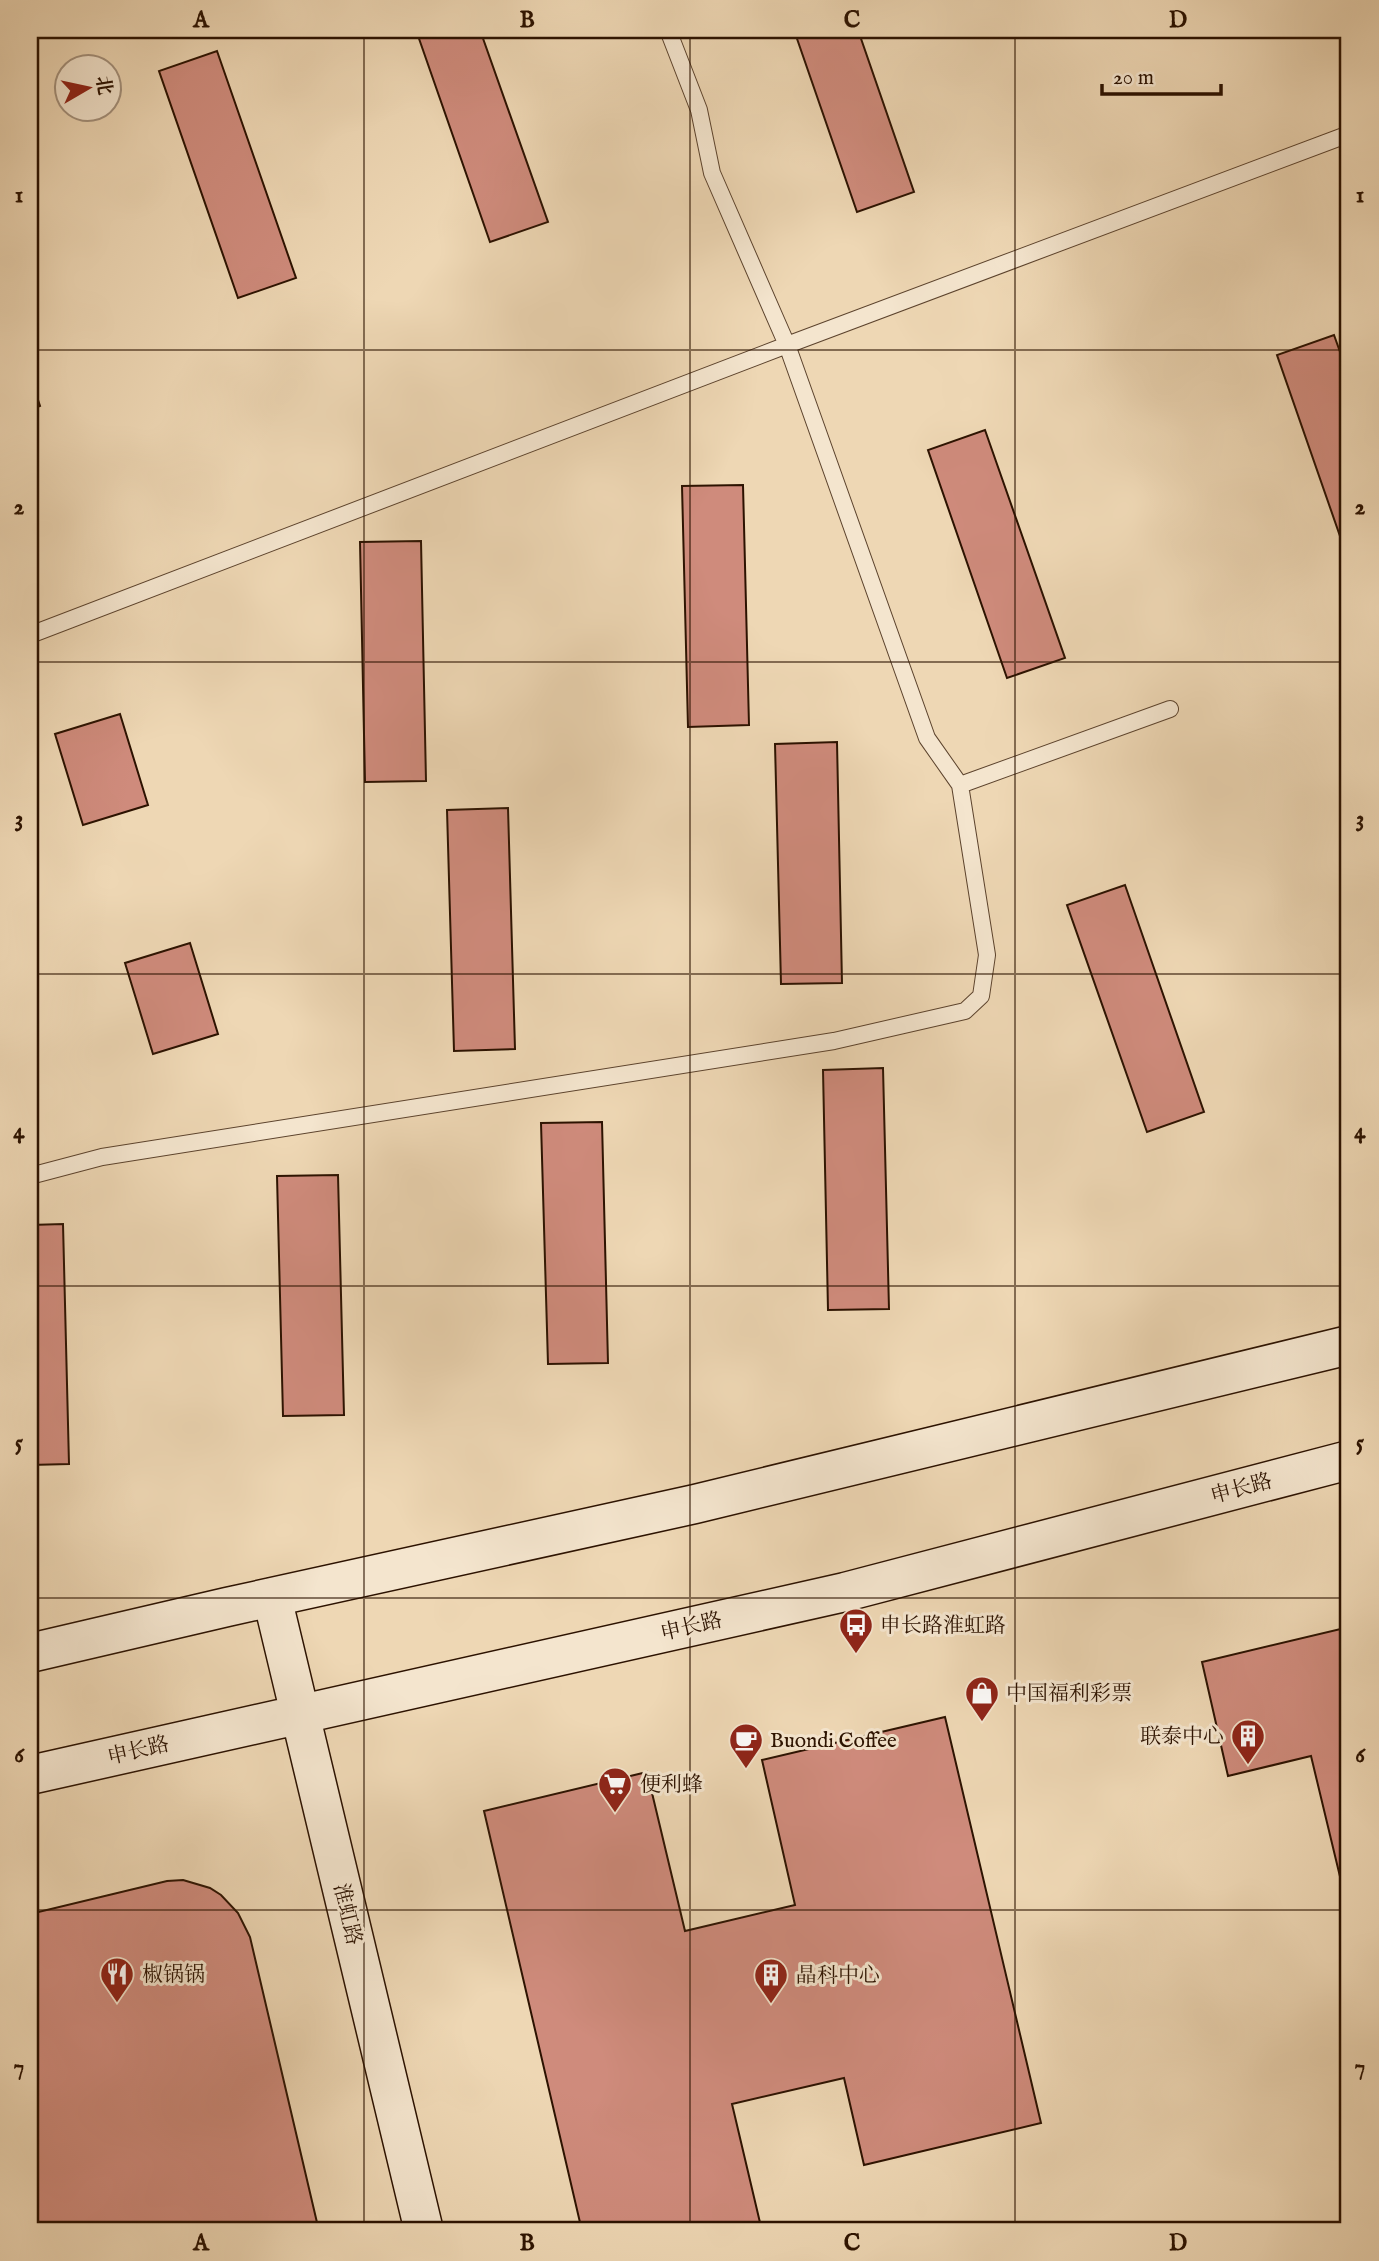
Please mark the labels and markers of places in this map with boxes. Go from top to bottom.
bus stop icon: 申长路淮虹路 [837,1606,875,1655]
place label: 申长路淮虹路 [880,1613,1006,1640]
shop icon: 中国福利彩票 [963,1674,1001,1723]
place label: 中国福利彩票 [1006,1681,1132,1708]
building icon: 联泰中心 [1229,1717,1267,1766]
cafe icon: Buondi Coffee [727,1721,765,1770]
place label: 联泰中心 [1140,1724,1224,1751]
place label: Buondi Coffee [770,1728,897,1755]
supermarket icon: 便利蜂 [596,1765,634,1814]
place label: 便利蜂 [640,1772,703,1799]
restaurant icon: 椒锅锅 [98,1955,136,2004]
building icon: 晶科中心 [752,1956,790,2005]
place label: 椒锅锅 [142,1962,205,1989]
place label: 晶科中心 [796,1963,880,1990]

